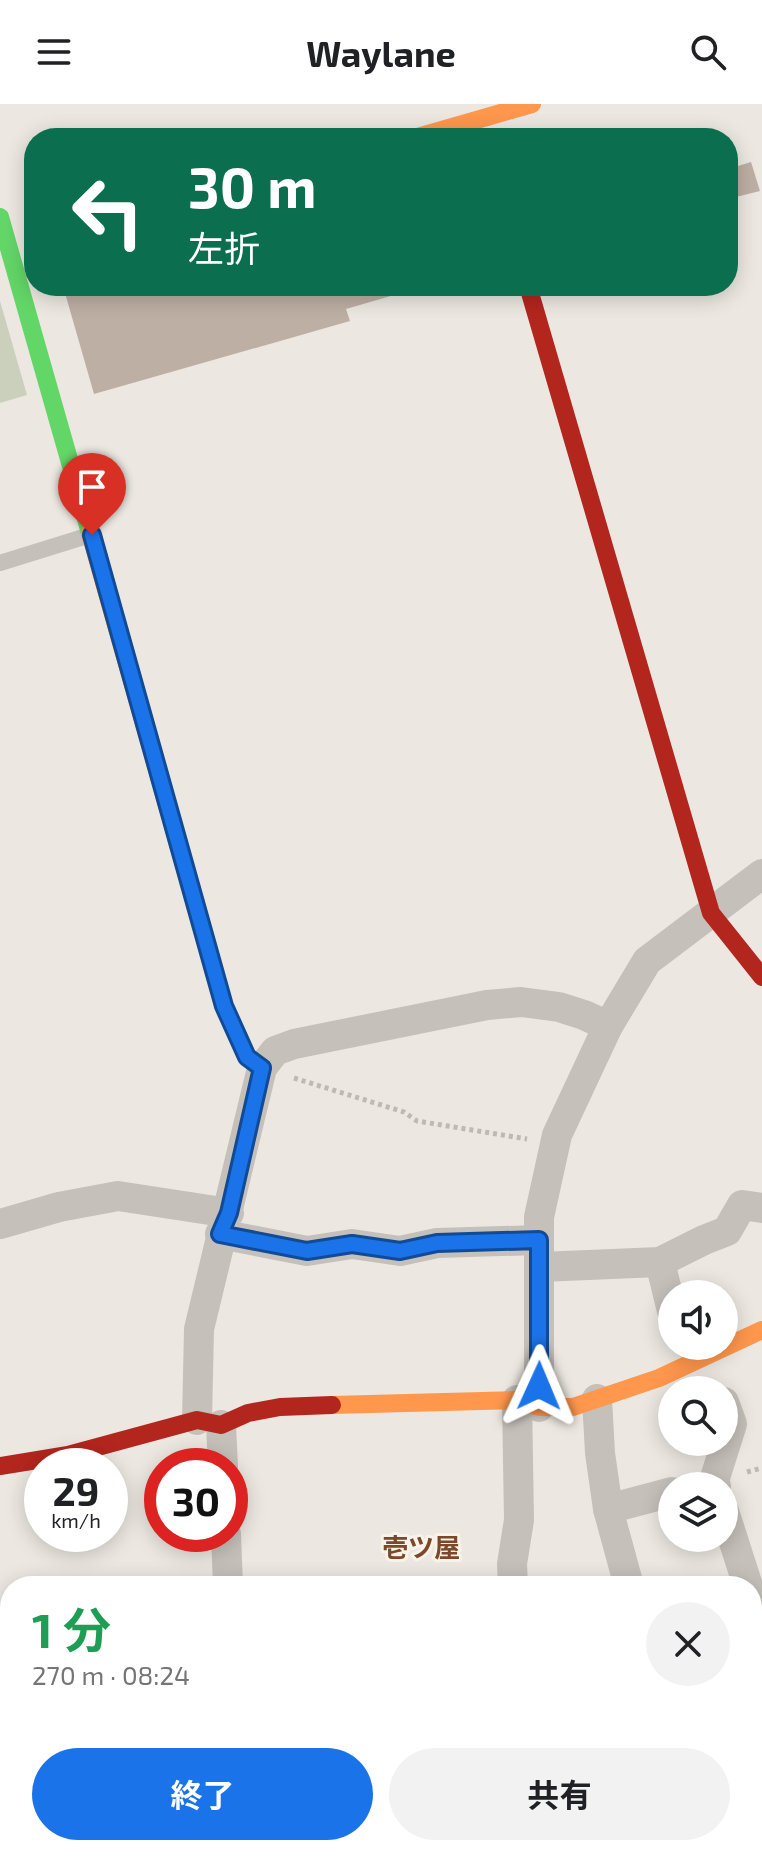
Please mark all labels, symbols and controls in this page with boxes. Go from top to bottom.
icon: menu [32,30,76,74]
icon: search [686,30,730,74]
text: Waylane [306,31,456,74]
text: 30 m [188,152,317,219]
icon: left [56,160,160,264]
text: 左折 [188,226,260,269]
pin [58,453,126,535]
icon: arrive [70,465,114,509]
map controls [658,1280,738,1552]
button: sound [658,1280,738,1360]
position arrow [497,1344,581,1428]
button: search [658,1376,738,1456]
speed limit sign: 30 [144,1448,248,1552]
text: 29 [53,1466,99,1514]
button: layers [658,1472,738,1552]
text: km/h [51,1508,101,1532]
district label: 壱ツ屋 [382,1531,460,1562]
text: 1 分 [32,1600,111,1658]
button: close [646,1602,730,1686]
text: 270 m · 08:24 [32,1659,190,1690]
button: 終了 [32,1748,373,1840]
button: 共有 [389,1748,730,1840]

